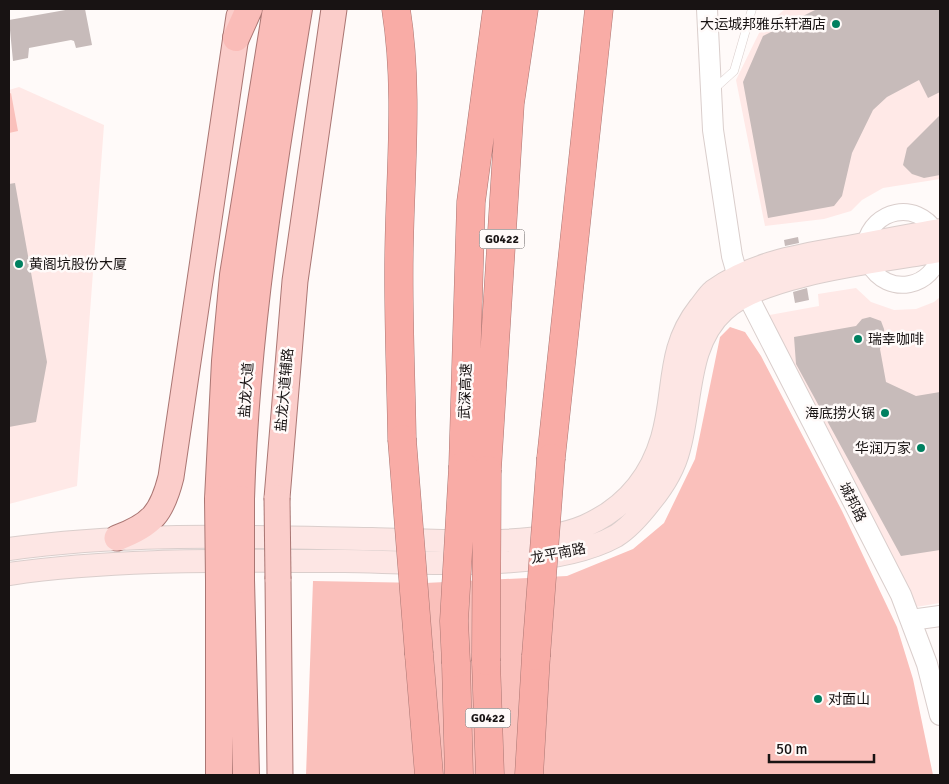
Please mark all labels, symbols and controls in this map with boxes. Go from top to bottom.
place label: 大运城邦雅乐轩酒店 [700,16,826,33]
marker: 大运城邦雅乐轩酒店 [830,18,842,30]
road number: G0422 [480,230,524,248]
place label: 黄阁坑股份大厦 [29,256,127,273]
marker: 黄阁坑股份大厦 [13,258,25,270]
place label: 瑞幸咖啡 [868,331,924,348]
marker: 瑞幸咖啡 [852,333,864,345]
street label: 盐龙大道辅路 [272,347,297,433]
street label: 盐龙大道 [236,362,257,419]
street label: 武深高速 [456,363,475,419]
place label: 海底捞火锅 [805,405,875,422]
marker: 海底捞火锅 [879,407,891,419]
place label: 华润万家 [855,440,911,457]
marker: 华润万家 [915,442,927,454]
street label: 城邦路 [835,480,870,525]
street label: 龙平南路 [529,540,587,567]
place label: 对面山 [828,691,870,708]
marker: 对面山 [812,693,824,705]
road number: G0422 [466,708,510,728]
scale bar [769,732,874,764]
text: 50 m [776,740,807,758]

